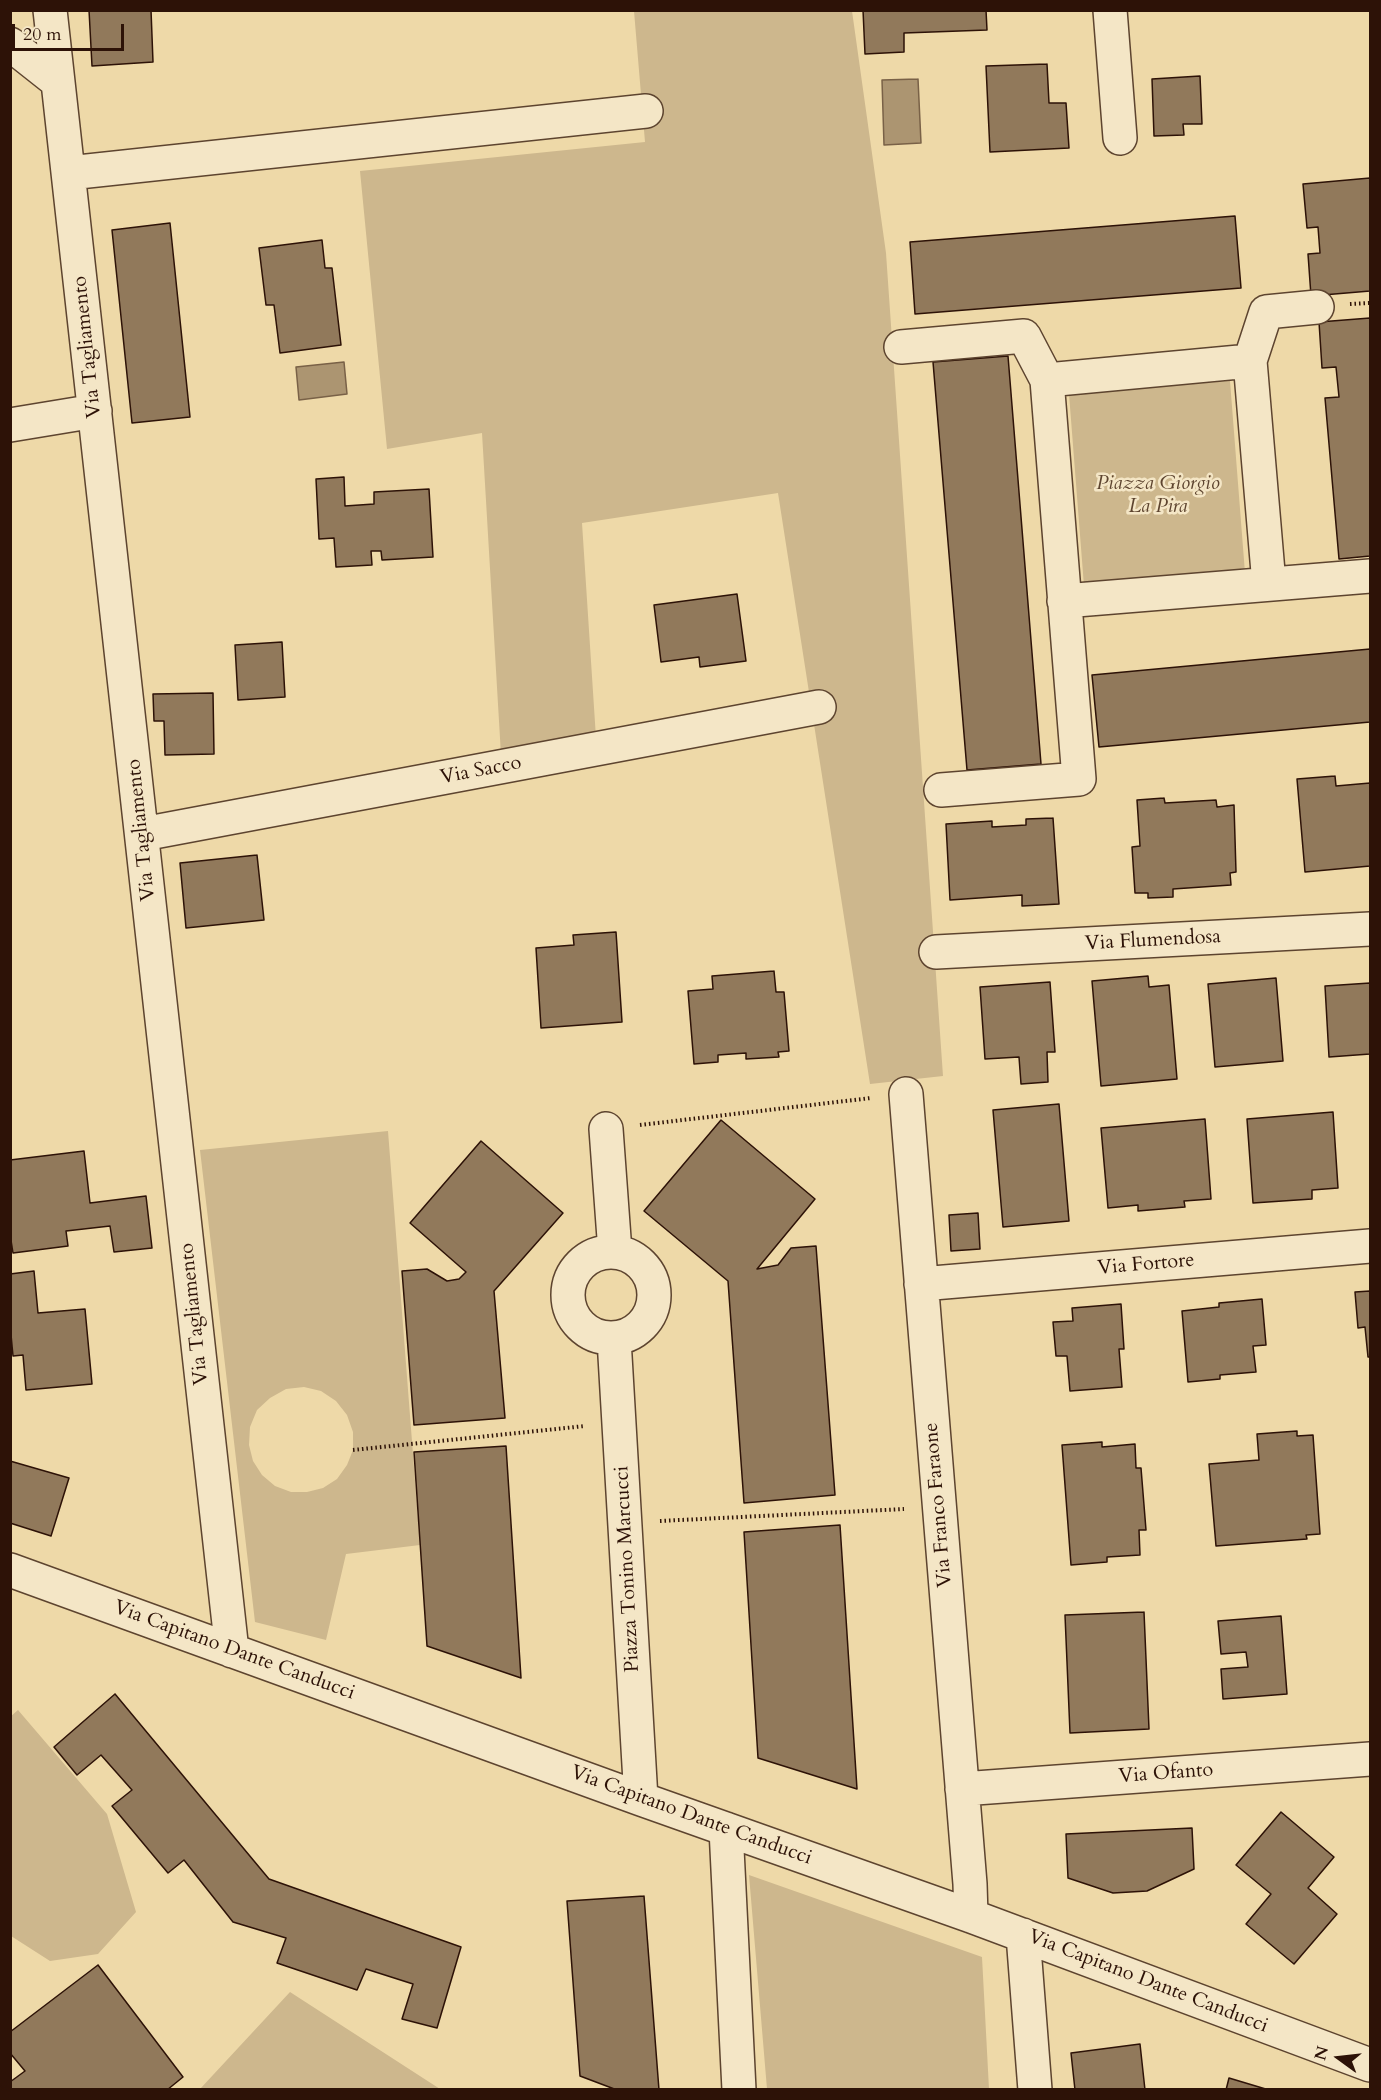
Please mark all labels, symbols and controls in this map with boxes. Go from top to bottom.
scale bar [15,12,128,50]
text: 20 m [23,22,62,47]
street label: Via Tagliamento [69,275,107,419]
park label: Piazza Giorgio La Pira [1096,472,1220,519]
street label: Via Sacco [438,751,524,791]
street label: Via Tagliamento [123,758,161,902]
street label: Via Flumendosa [1084,925,1222,957]
street label: Via Tagliamento [176,1242,214,1386]
street label: Via Fortore [1096,1249,1196,1281]
street label: Via Franco Faraone [920,1421,958,1589]
street label: Piazza Tonino Marcucci [611,1465,645,1673]
street label: Via Capitano Dante Canducci [110,1596,358,1706]
street label: Via Ofanto [1118,1759,1214,1789]
street label: Via Capitano Dante Canducci [567,1761,815,1871]
street label: Via Capitano Dante Canducci [1025,1925,1271,2039]
north arrow [1309,2028,1369,2088]
text: N [1309,2044,1334,2063]

